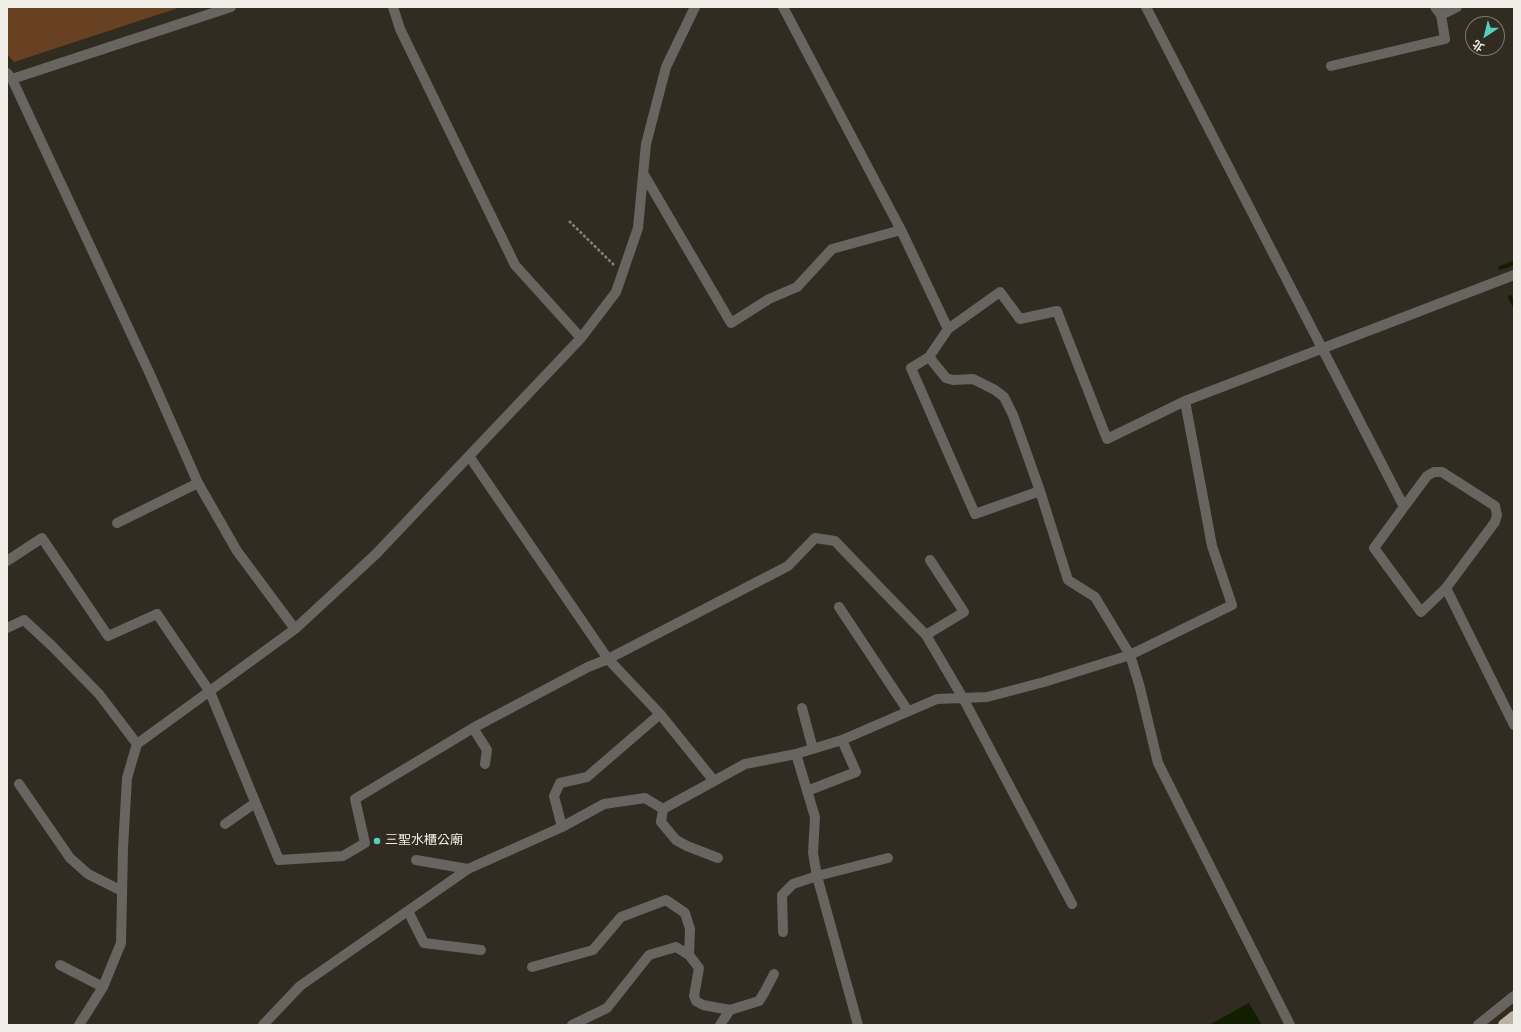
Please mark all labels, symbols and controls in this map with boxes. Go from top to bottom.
north arrow [1465,16,1505,56]
text: 北 [1470,37,1487,54]
place label: 三聖水櫃公廟 [385,833,463,849]
marker: 三聖水櫃公廟 [372,836,382,846]

